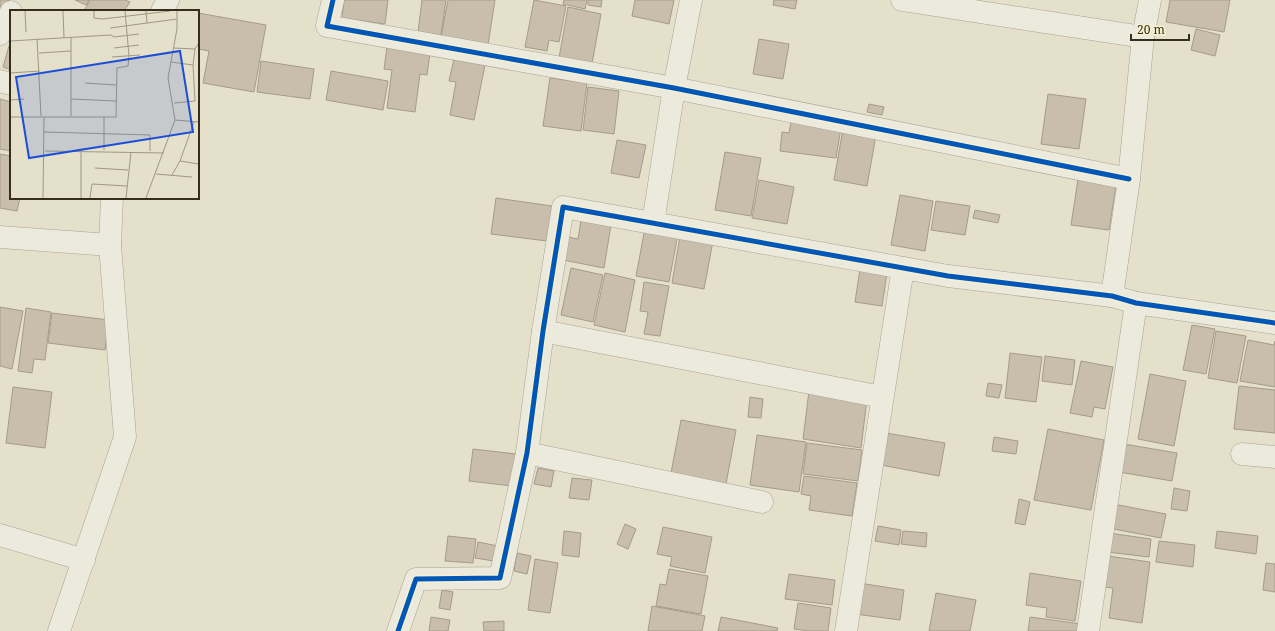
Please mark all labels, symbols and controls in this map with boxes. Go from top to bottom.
inset map [10,10,199,199]
scale bar [1131,16,1189,42]
text: 20 m [1137,21,1165,38]

